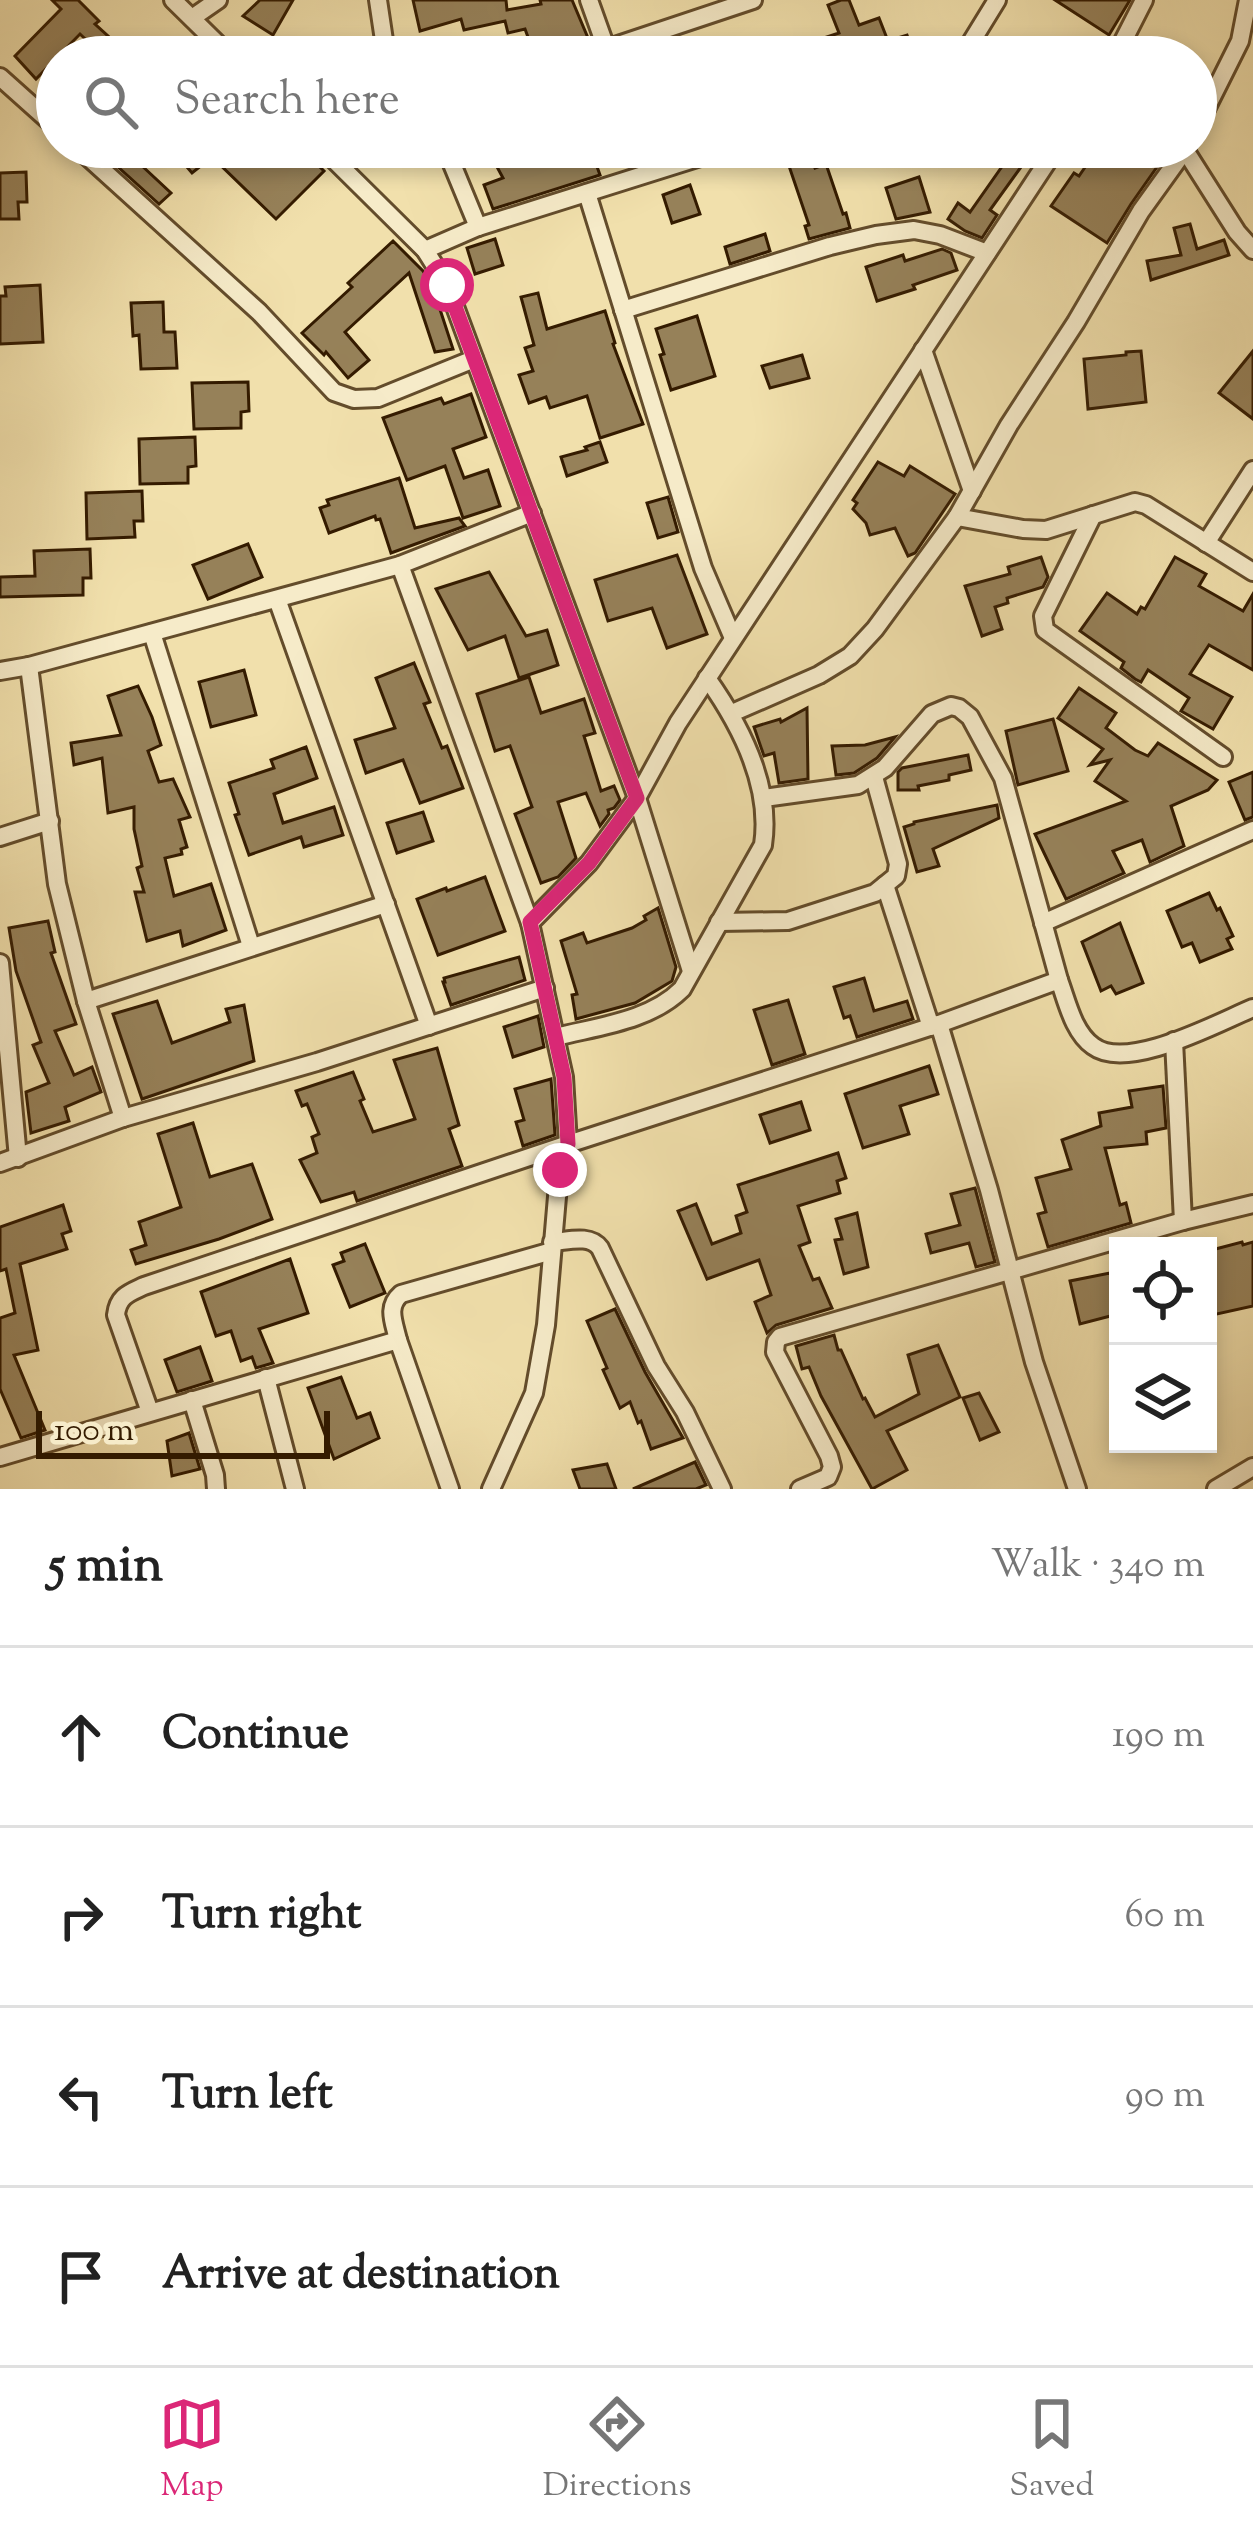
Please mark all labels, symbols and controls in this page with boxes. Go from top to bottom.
search box [36,36,1217,168]
icon: search [78,69,144,135]
text: Search here [174,70,400,135]
route start [420,258,474,312]
route end [533,1143,587,1197]
map controls [1109,1237,1217,1453]
button: locate [1109,1237,1217,1345]
button: layers [1109,1345,1217,1453]
scale bar [36,1405,330,1458]
text: 100 m [54,1408,134,1456]
text: 5 min [48,1531,163,1604]
text: Walk · 340 m [991,1539,1205,1595]
icon: ahead [48,1704,114,1770]
text: Continue [162,1704,349,1769]
text: 190 m [1112,1709,1205,1765]
icon: right [48,1884,114,1950]
text: Turn right [162,1884,361,1949]
text: 60 m [1124,1889,1205,1945]
icon: left [48,2064,114,2130]
text: Turn left [162,2064,333,2129]
text: 90 m [1125,2069,1205,2125]
icon: arrive [48,2244,114,2310]
text: Arrive at destination [162,2244,560,2309]
tab: Map [159,2391,225,2511]
tab: Directions [543,2391,692,2511]
tab: Saved [1009,2391,1094,2511]

